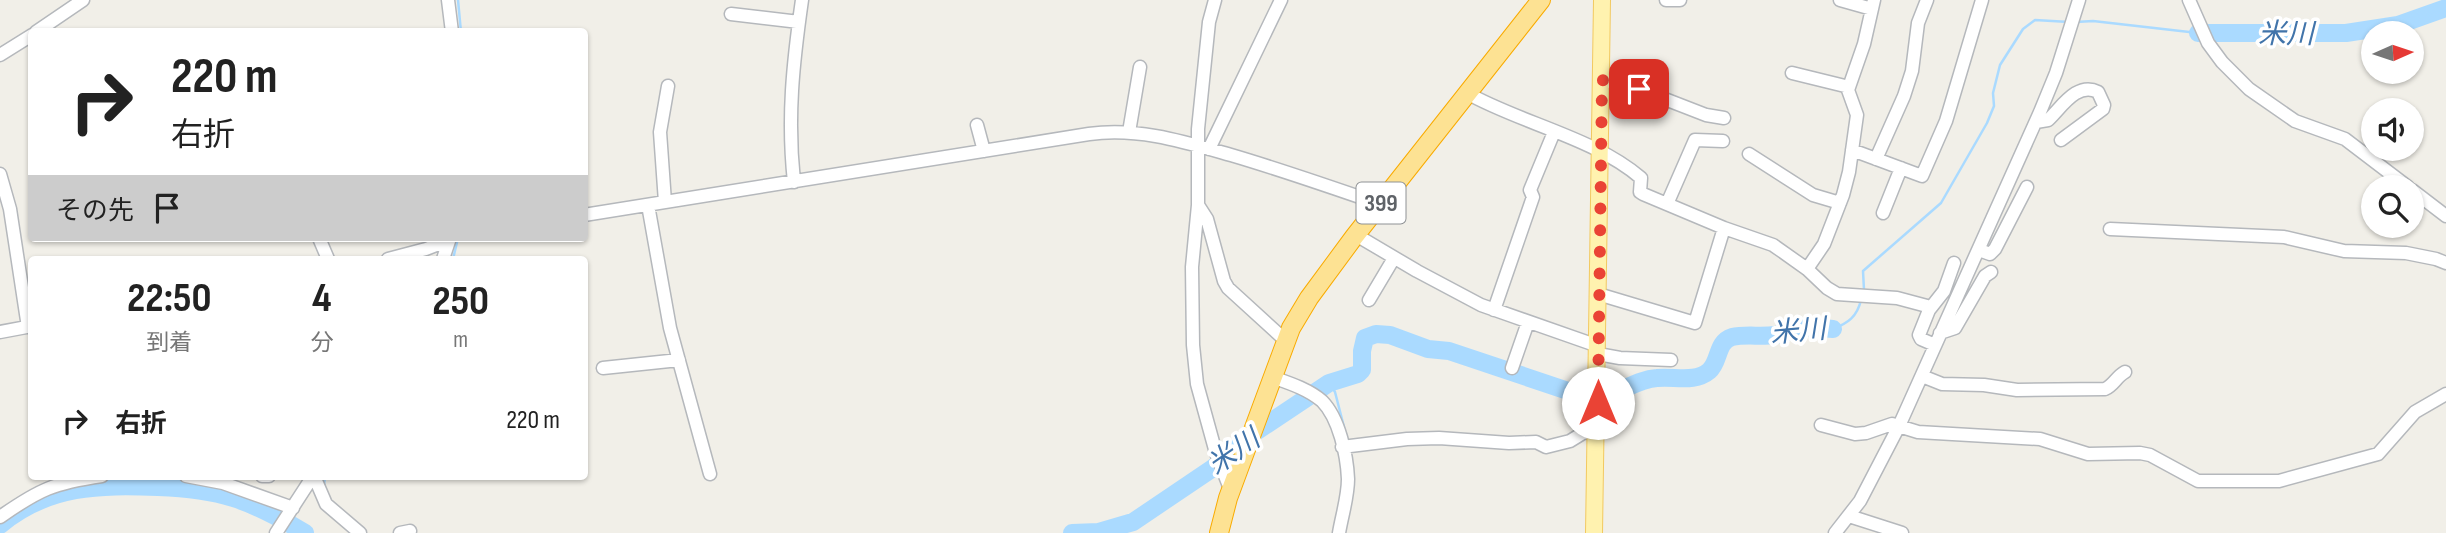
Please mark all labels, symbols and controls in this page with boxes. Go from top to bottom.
water label: 米川 [2258,18,2317,51]
north arrow [2361,21,2424,84]
map controls [2361,21,2424,238]
text: 220 m [171,48,277,107]
icon: right [56,56,147,147]
pin [1609,59,1669,119]
icon: arrive [1620,70,1658,108]
button: sound [2361,98,2424,161]
text: 右折 [171,116,235,155]
button: search [2361,175,2424,238]
road number: 399 [1356,182,1406,224]
icon: arrive [148,189,186,227]
text: その先 [56,196,134,227]
text: 22:50 [127,273,212,324]
text: 4 [312,273,332,324]
text: 250 [432,276,489,327]
water label: 米川 [1769,312,1830,350]
text: m [453,326,468,354]
text: 到着 [146,329,192,357]
text: 分 [310,329,333,357]
position arrow [1561,366,1635,440]
icon: right [56,402,94,440]
text: 220 m [506,405,560,436]
text: 右折 [115,409,167,440]
water label: 米川 [1201,421,1269,482]

